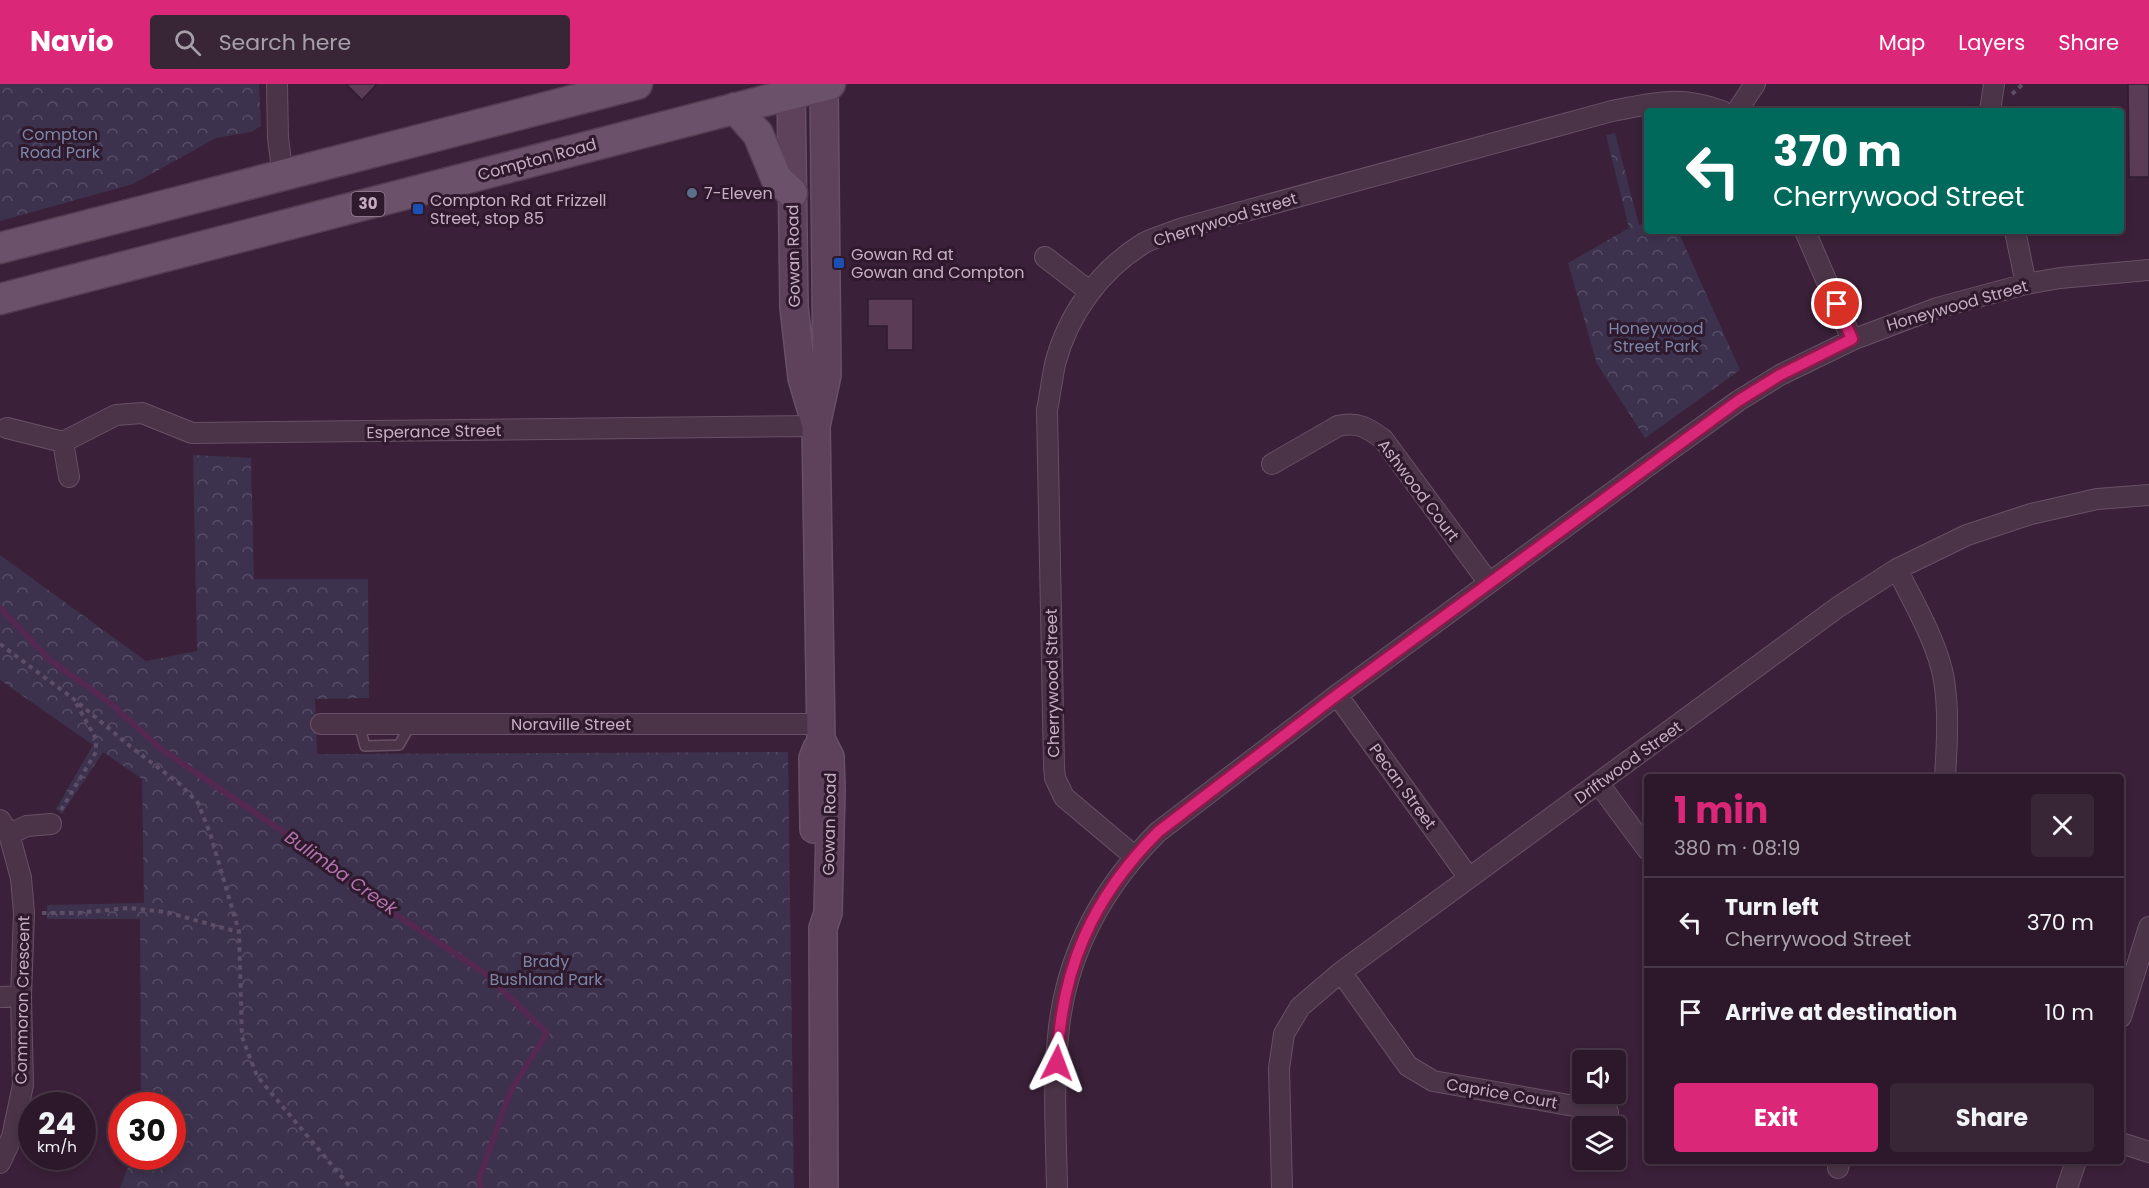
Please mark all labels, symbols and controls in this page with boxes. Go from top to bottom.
search box [150,15,570,69]
text: Navio [30,22,114,61]
icon: search [171,26,204,59]
text: Search here [219,27,351,58]
text: Map [1879,28,1925,57]
text: Layers [1958,28,2025,57]
text: Share [2058,28,2119,57]
text: 370 m [1773,122,1902,181]
park label: Compton Road Park [20,123,101,164]
icon: left [1674,132,1752,210]
street label: Compton Road [475,133,599,186]
text: Cherrywood Street [1773,178,2024,215]
place label: 7-Eleven [704,182,773,205]
marker: 7-Eleven [685,186,699,200]
street label: Cherrywood Street [1151,187,1300,252]
place label: Compton Rd at Frizzell Street, stop 85 [430,189,607,230]
road number: 30 [352,192,385,216]
marker: Compton Rd at Frizzell Street, stop 85 [411,202,425,216]
street label: Gowan Road [781,204,806,308]
place label: Gowan Rd at Gowan and Compton [851,243,1024,284]
marker: Gowan Rd at Gowan and Compton [832,256,846,270]
street label: Honeywood Street [1884,274,2031,337]
pin [1811,278,1862,329]
icon: arrive [1820,287,1853,320]
park label: Honeywood Street Park [1609,317,1703,358]
street label: Esperance Street [366,419,502,444]
street label: Ashwood Court [1372,434,1465,546]
street label: Cherrywood Street [1040,608,1065,758]
street label: Noraville Street [511,713,631,736]
street label: Driftwood Street [1570,715,1687,809]
street label: Pecan Street [1364,739,1442,834]
street label: Gowan Road [817,772,842,876]
text: 1 min [1674,785,1768,836]
button: close [2031,794,2094,857]
water label: Bulimba Creek [280,825,403,921]
text: 380 m · 08:19 [1674,834,1800,862]
text: Turn left [1725,892,1819,923]
icon: left [1674,906,1707,939]
text: 370 m [2027,907,2094,938]
street label: Commoron Crescent [10,915,35,1085]
text: Cherrywood Street [1725,925,1911,953]
park label: Brady Bushland Park [489,950,603,991]
icon: arrive [1674,996,1707,1029]
text: Arrive at destination [1725,997,1957,1028]
text: 10 m [2045,997,2094,1028]
position arrow [1025,1031,1089,1095]
map controls [1572,1050,1626,1170]
button: sound [1572,1050,1626,1104]
street label: Caprice Court [1445,1072,1559,1115]
button: Exit [1674,1083,1878,1152]
button: Share [1890,1083,2094,1152]
speed limit sign: 30 [108,1092,186,1170]
text: 24 [38,1102,76,1145]
button: layers [1572,1116,1626,1170]
text: km/h [37,1136,77,1157]

